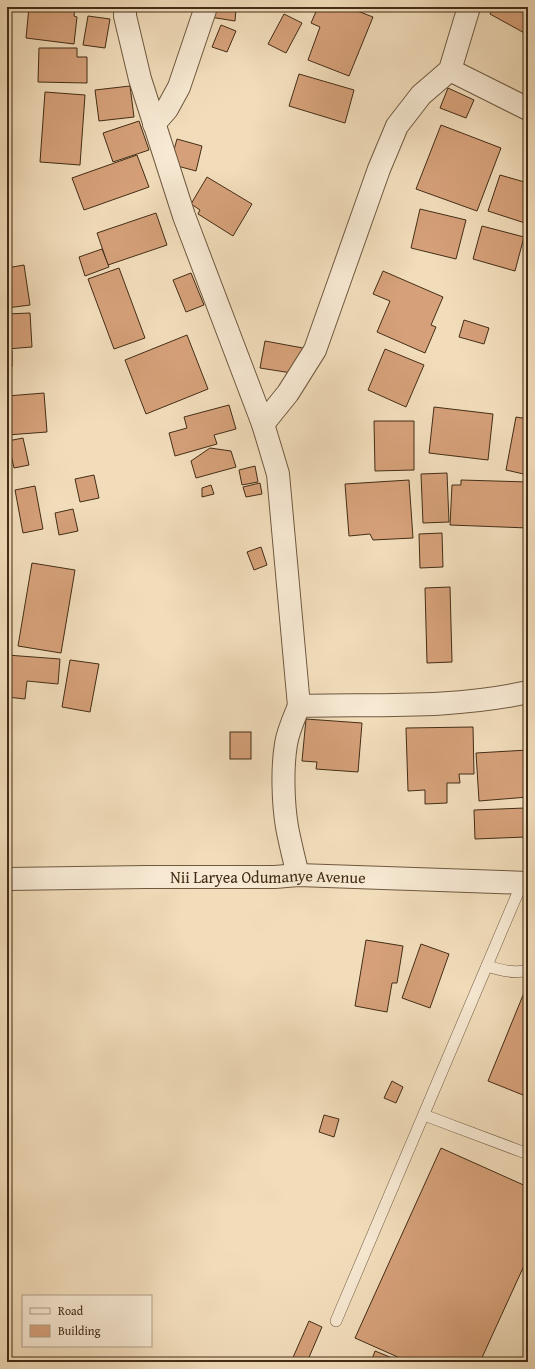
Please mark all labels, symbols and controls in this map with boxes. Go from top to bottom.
street label: Nii Laryea Odumanye Avenue [170,863,366,889]
legend [22,1295,152,1347]
text: Road [58,1302,84,1319]
text: Building [58,1322,101,1339]

